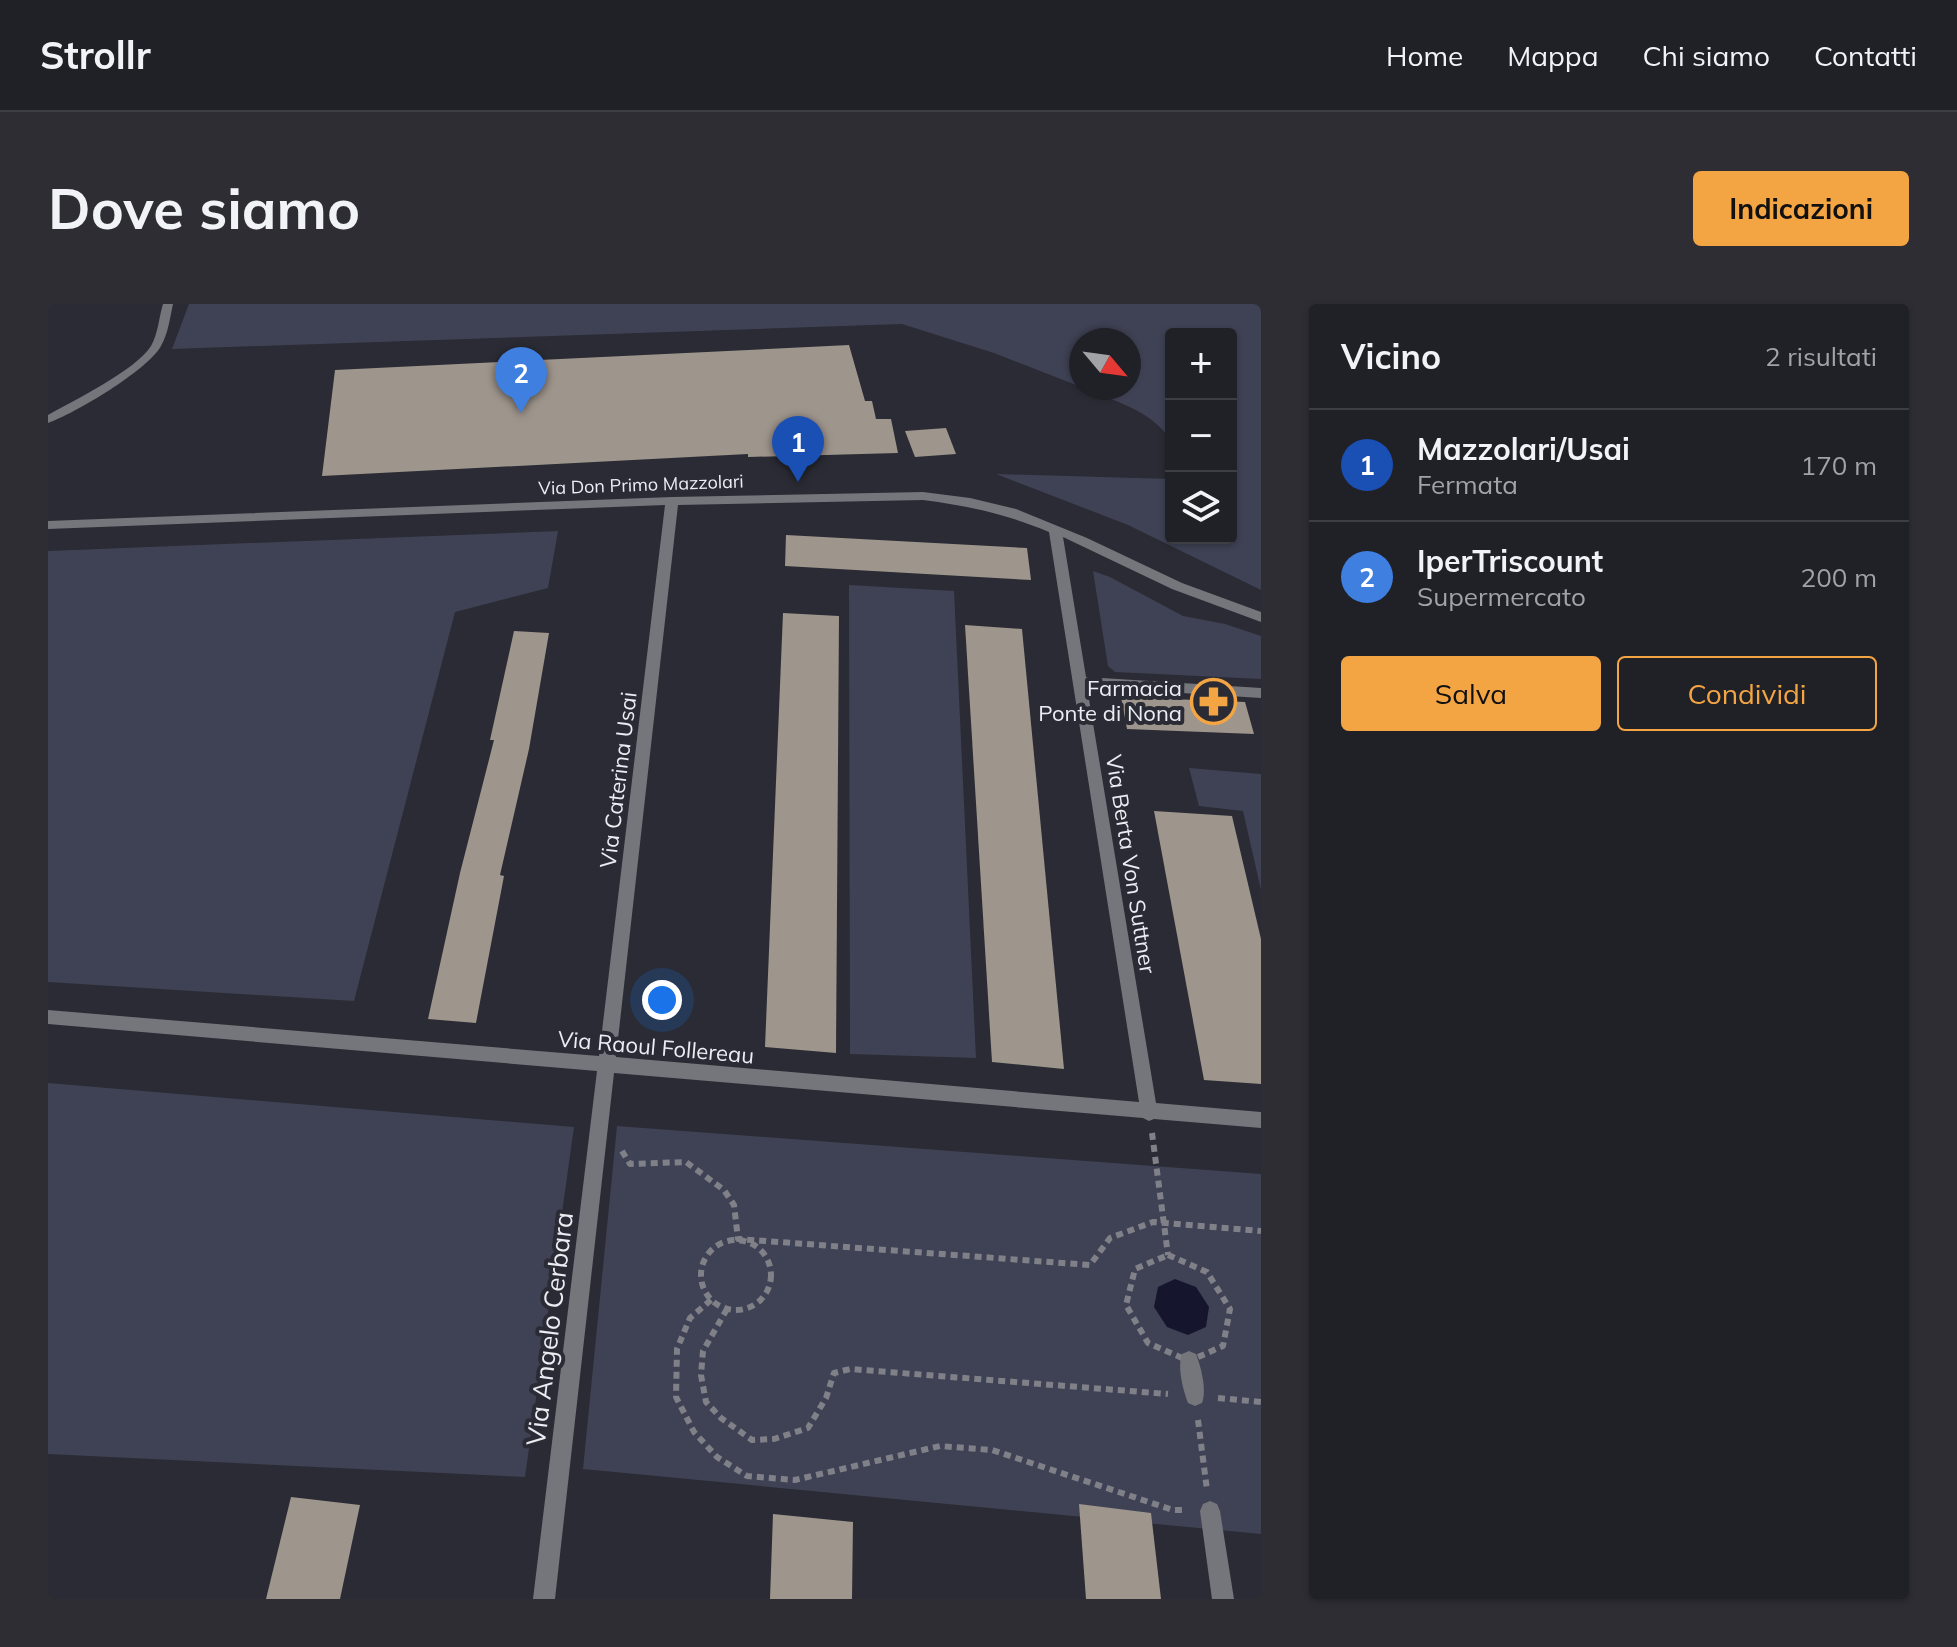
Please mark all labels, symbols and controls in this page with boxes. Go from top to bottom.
text: Strollr [40,31,151,79]
text: Home [1386,38,1463,73]
text: Mappa [1507,38,1598,73]
text: Chi siamo [1642,38,1770,73]
text: Contatti [1814,38,1917,73]
button: Indicazioni [1693,171,1909,246]
text: Dove siamo [48,173,360,243]
north arrow [1069,328,1141,400]
map controls [1165,328,1237,544]
button: + [1165,328,1237,400]
text: Vicino [1341,335,1441,378]
text: 2 risultati [1765,340,1877,373]
pin: 2 [495,347,547,413]
button: − [1165,400,1237,472]
pin: 1 [772,416,824,482]
text: Mazzolari/Usai [1417,430,1630,468]
text: 1 [1359,449,1375,482]
text: 170 m [1801,449,1877,482]
text: Fermata [1417,468,1518,501]
street label: Via Don Primo Mazzolari [538,469,744,500]
button: layers [1165,472,1237,544]
text: IperTriscount [1417,542,1603,580]
text: 2 [1359,561,1375,594]
text: 200 m [1801,561,1877,594]
text: Supermercato [1417,580,1586,613]
button: Salva [1341,656,1601,731]
button: Condividi [1617,656,1877,731]
place label: Farmacia Ponte di Nona [1038,674,1182,727]
pharmacy icon: Farmacia Ponte di Nona [1189,677,1237,725]
street label: Via Caterina Usai [593,690,643,870]
street label: Via Berta Von Suttner [1100,753,1162,975]
your location [642,980,682,1020]
street label: Via Raoul Follereau [557,1024,755,1070]
street label: Via Angelo Cerbara [519,1210,580,1448]

